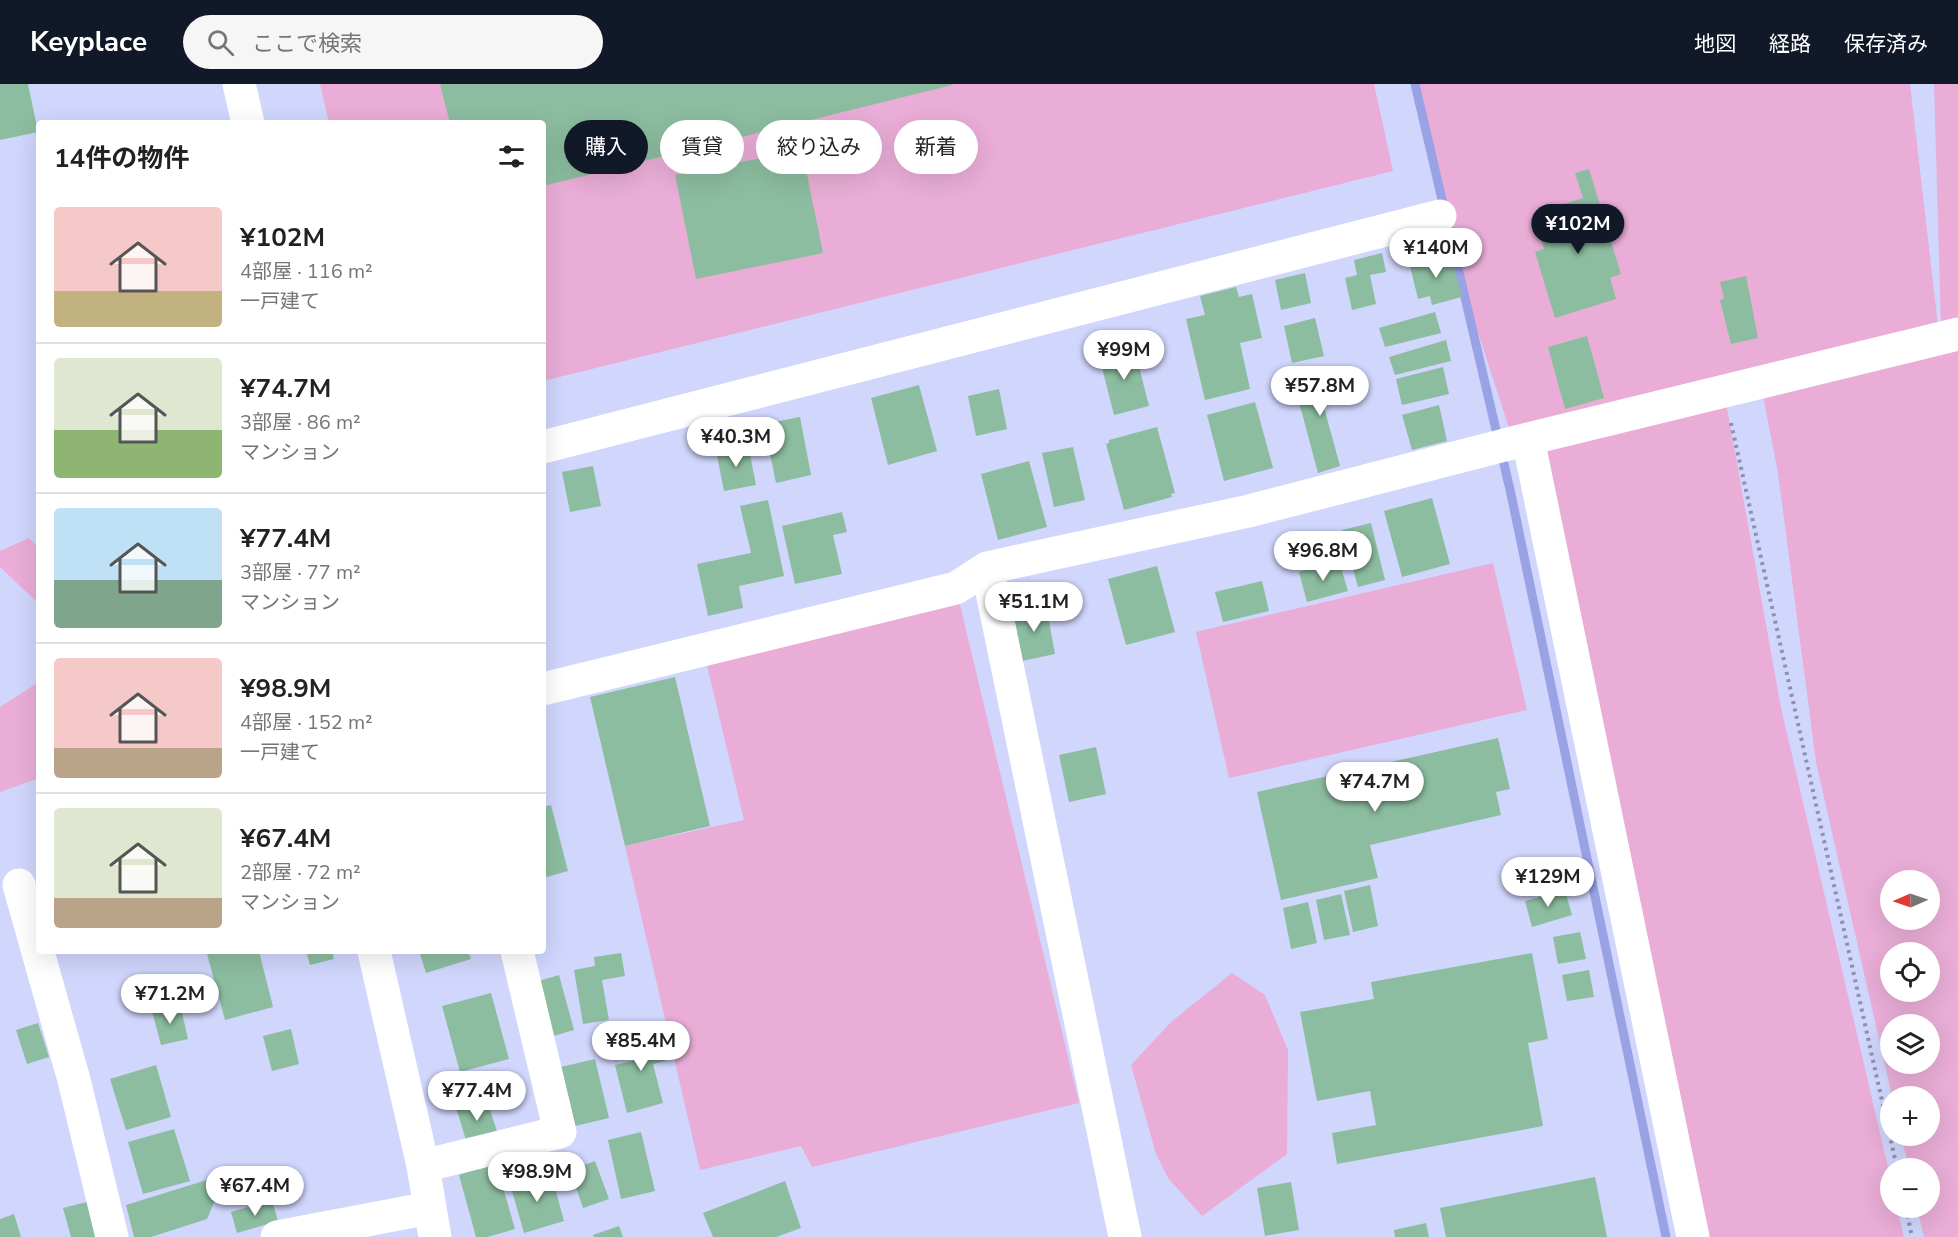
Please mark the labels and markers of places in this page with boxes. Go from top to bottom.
pin: ¥102M [1536,204,1620,255]
pin: ¥140M [1394,228,1478,279]
pin: ¥99M [1088,330,1160,381]
pin: ¥57.8M [1271,366,1369,417]
pin: ¥40.3M [687,417,785,468]
pin: ¥96.8M [1274,531,1372,582]
pin: ¥51.1M [985,582,1083,633]
pin: ¥74.7M [1326,762,1424,813]
pin: ¥129M [1506,857,1590,908]
pin: ¥71.2M [121,974,219,1025]
pin: ¥85.4M [592,1021,690,1072]
pin: ¥77.4M [428,1071,526,1122]
pin: ¥98.9M [488,1152,586,1203]
pin: ¥67.4M [206,1166,304,1217]

